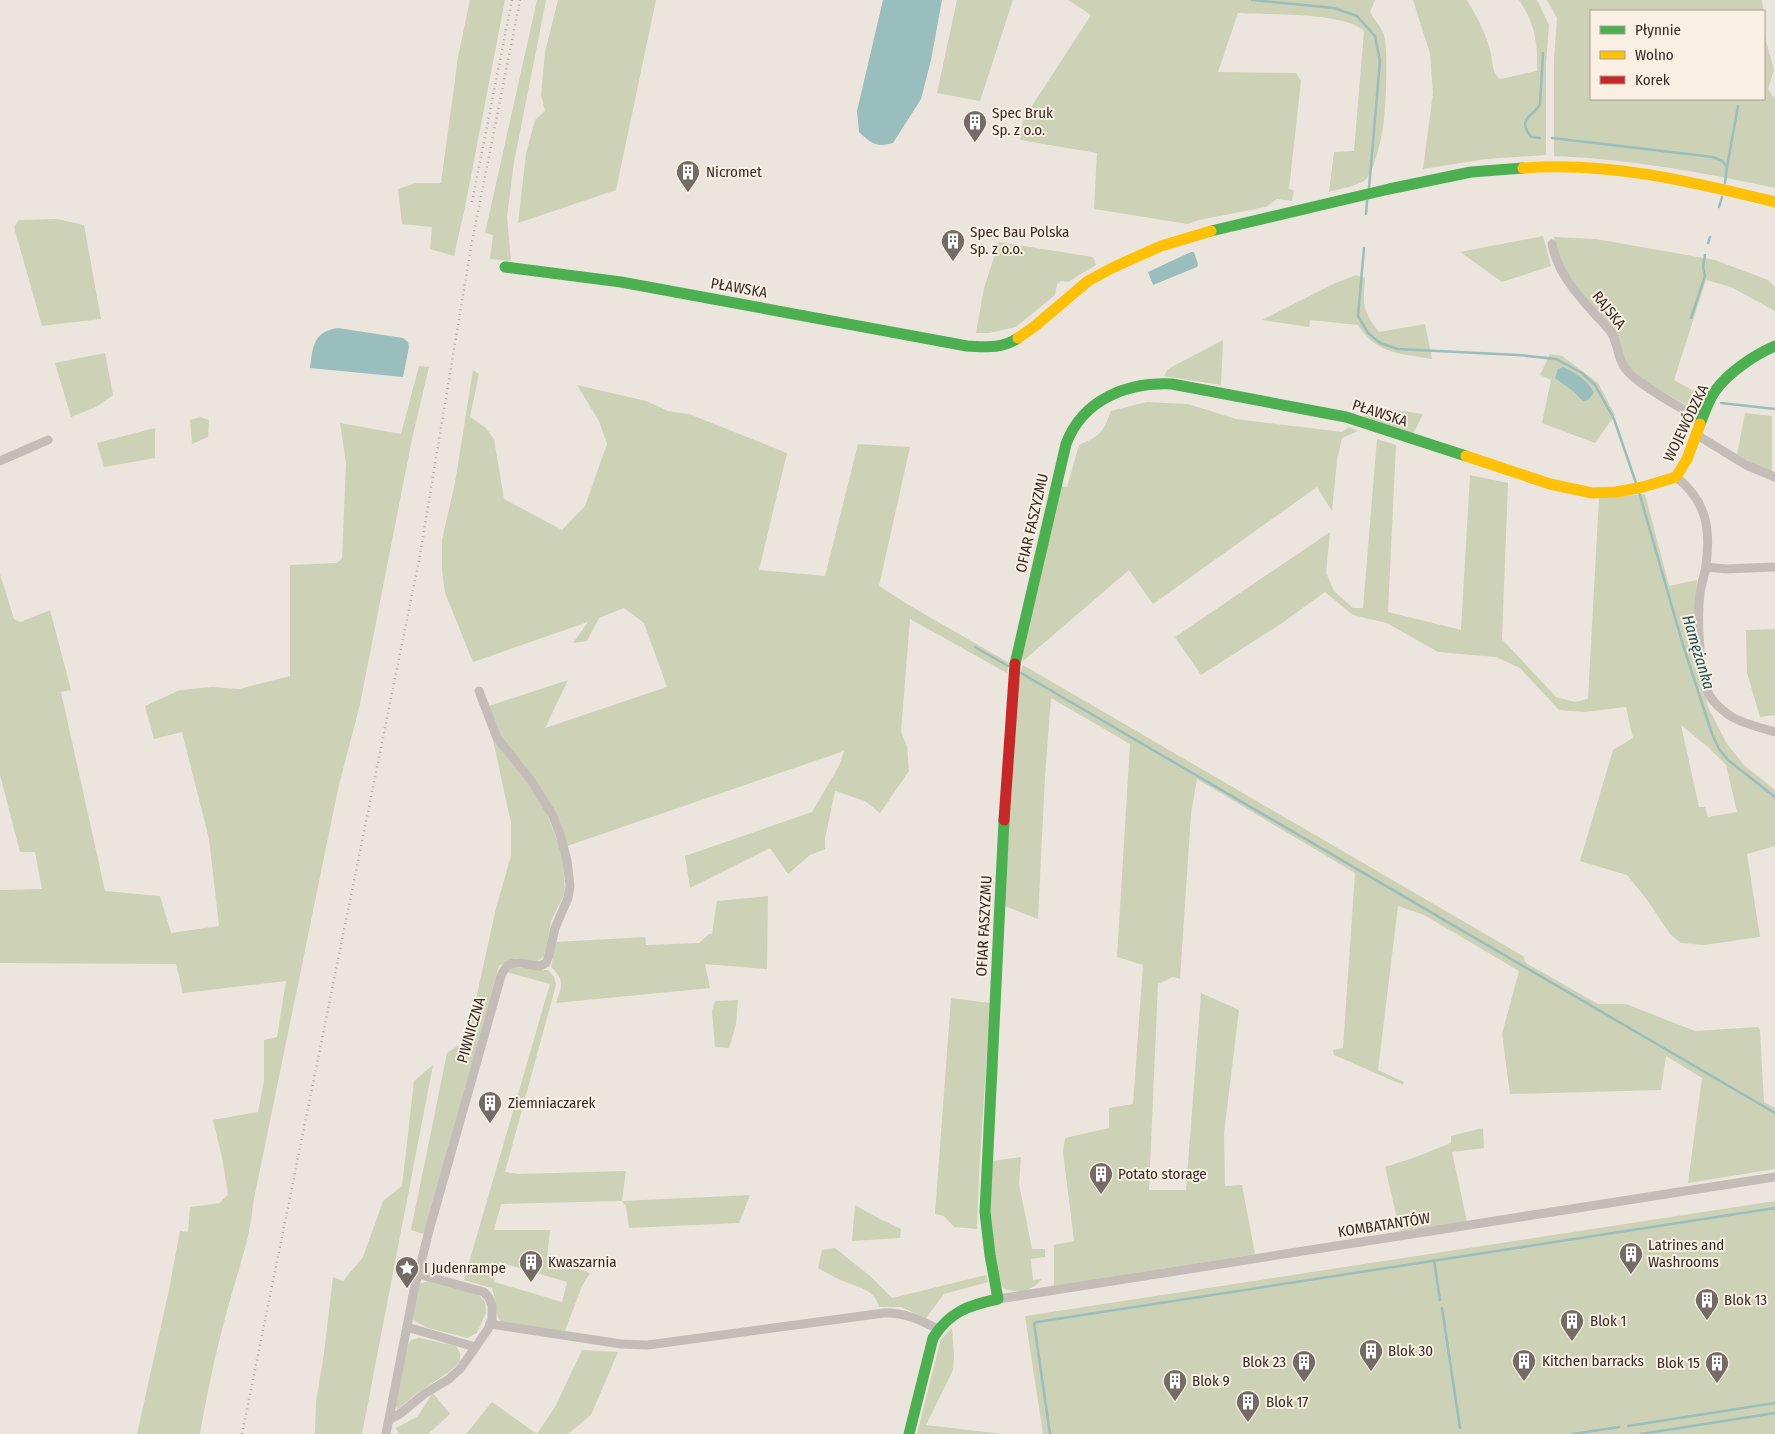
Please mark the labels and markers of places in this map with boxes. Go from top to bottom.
place label: Spec Bruk Sp. z o.o. [992,104,1053,139]
building icon: Spec Bruk Sp. z o.o. [962,109,988,143]
building icon: Nicromet [675,159,701,193]
place label: Nicromet [706,163,762,181]
place label: Spec Bau Polska Sp. z o.o. [970,223,1069,258]
building icon: Spec Bau Polska Sp. z o.o. [940,228,966,262]
building icon: Ziemniaczarek [477,1090,503,1124]
place label: Ziemniaczarek [508,1094,596,1112]
building icon: Potato storage [1088,1161,1114,1195]
place label: Potato storage [1118,1165,1207,1183]
place label: Latrines and Washrooms [1648,1236,1724,1271]
building icon: Latrines and Washrooms [1618,1241,1644,1275]
building icon: Kwaszarnia [518,1249,544,1283]
place label: Kwaszarnia [548,1253,617,1271]
place icon: I Judenrampe [394,1255,420,1289]
place label: I Judenrampe [424,1259,506,1277]
building icon: Blok 13 [1694,1287,1720,1321]
place label: Blok 13 [1724,1291,1767,1309]
building icon: Blok 1 [1559,1308,1585,1342]
place label: Blok 1 [1590,1312,1626,1330]
building icon: Blok 30 [1358,1338,1384,1372]
place label: Blok 30 [1388,1342,1433,1360]
building icon: Kitchen barracks [1511,1348,1537,1382]
building icon: Blok 23 [1291,1349,1317,1383]
building icon: Blok 15 [1704,1350,1730,1384]
place label: Kitchen barracks [1542,1352,1644,1370]
place label: Blok 23 [1242,1353,1286,1371]
place label: Blok 15 [1657,1354,1700,1372]
building icon: Blok 9 [1162,1368,1188,1402]
place label: Blok 9 [1192,1372,1230,1390]
building icon: Blok 17 [1235,1389,1261,1423]
place label: Blok 17 [1266,1393,1308,1411]

